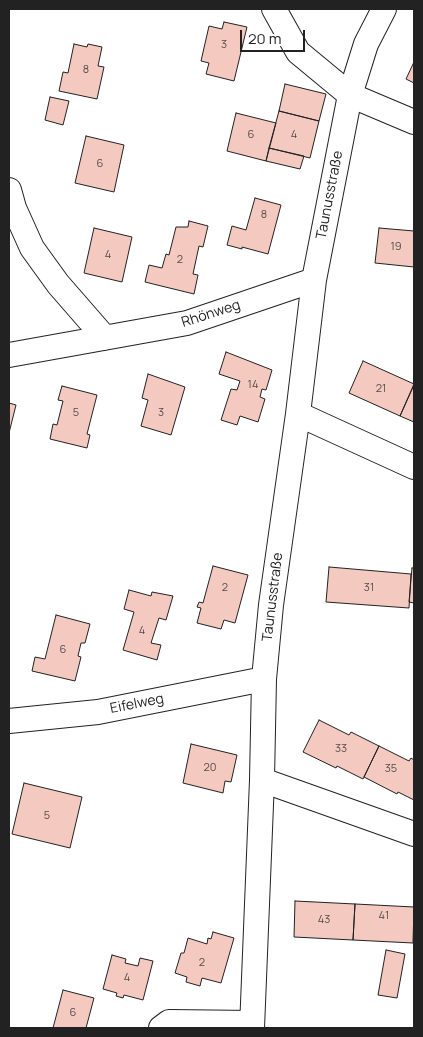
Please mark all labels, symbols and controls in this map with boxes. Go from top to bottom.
scale bar [243,20,308,52]
text: 20 m [248,28,281,49]
house number: 3 [221,38,227,52]
house number: 8 [83,63,89,77]
house number: 6 [248,128,254,142]
house number: 4 [291,128,297,142]
street label: Taunusstraße [313,149,347,241]
house number: 6 [97,157,103,171]
house number: 8 [261,208,267,222]
house number: 19 [390,240,402,254]
house number: 4 [105,248,111,262]
house number: 2 [177,253,183,267]
street label: Rhönweg [180,297,242,331]
house number: 14 [248,378,258,392]
house number: 21 [376,382,386,396]
house number: 5 [73,406,79,420]
house number: 3 [158,406,164,420]
street label: Taunusstraße [259,552,287,642]
house number: 2 [222,581,228,595]
house number: 31 [364,581,374,595]
house number: 4 [139,624,145,638]
house number: 6 [60,643,66,657]
street label: Eifelweg [109,691,165,717]
house number: 33 [335,742,347,756]
house number: 20 [204,761,216,775]
house number: 35 [385,762,397,776]
house number: 5 [44,809,50,823]
house number: 41 [379,909,389,923]
house number: 43 [318,913,330,927]
house number: 2 [199,956,205,970]
house number: 4 [124,971,130,985]
house number: 6 [70,1006,76,1020]

